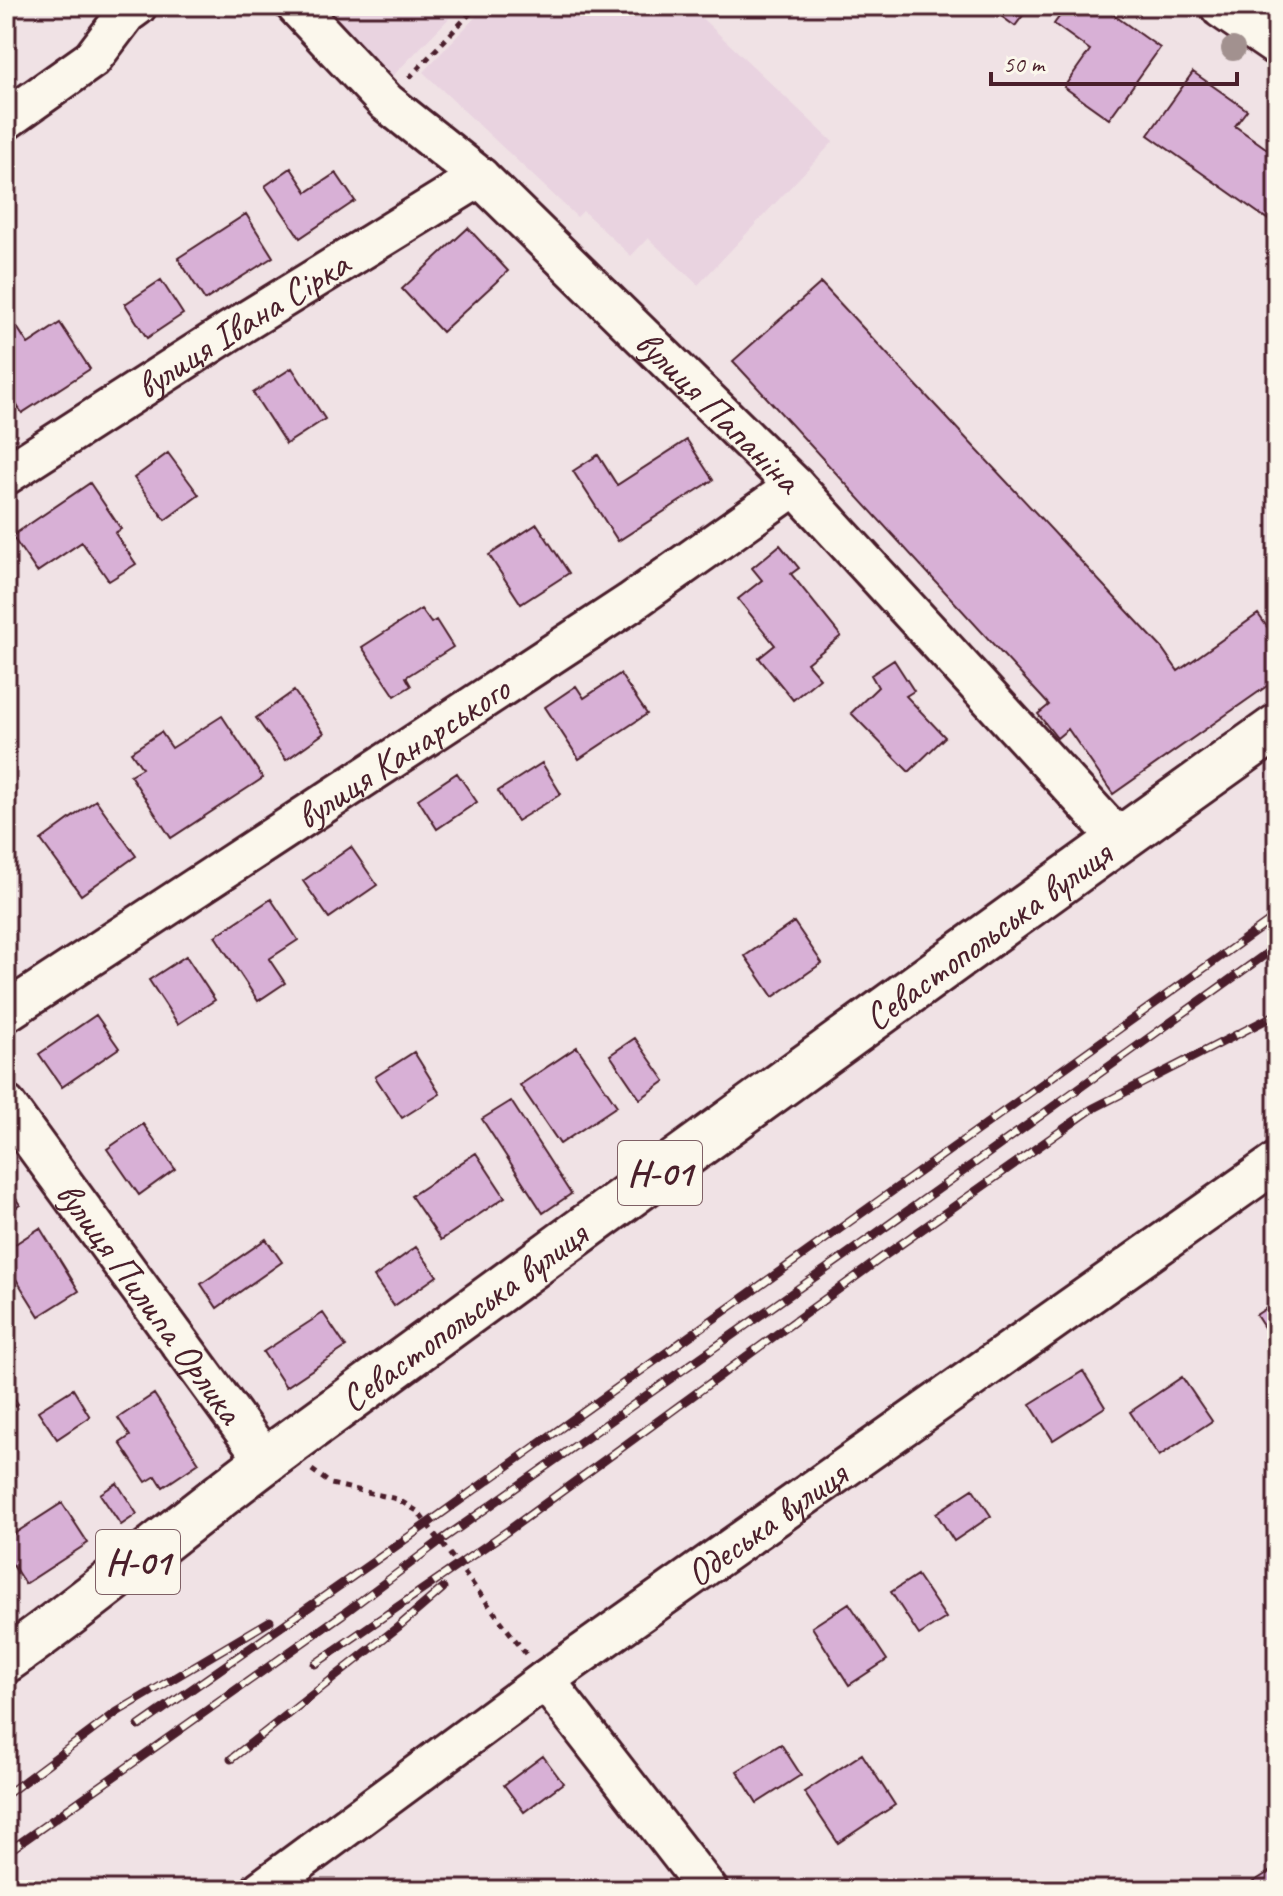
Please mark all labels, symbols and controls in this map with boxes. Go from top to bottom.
scale bar [991,36,1237,86]
text: 50 m [1003,49,1046,79]
street label: вулиця Івана Сірка [127,239,359,409]
street label: вулиця Папаніна [626,319,813,504]
street label: вулиця Канарського [287,664,520,839]
street label: Севастопольська вулиця [854,828,1123,1040]
road number: Н-01 [618,1141,702,1205]
street label: вулиця Пилипа Орлика [46,1172,256,1435]
street label: Севастопольська вулиця [331,1209,598,1422]
street label: Одеська вулиця [677,1449,858,1596]
road number: Н-01 [96,1530,180,1594]

